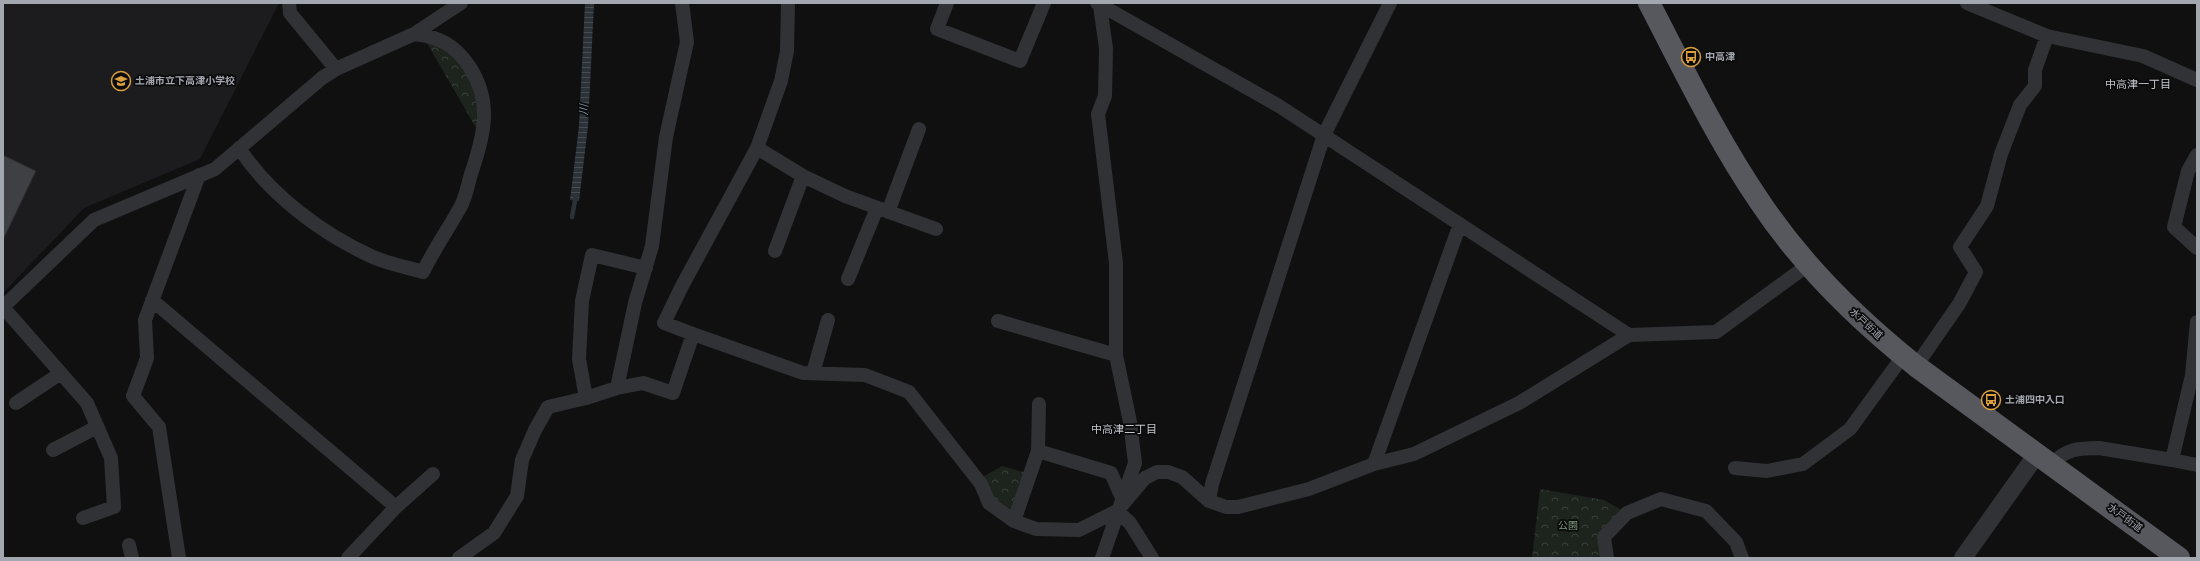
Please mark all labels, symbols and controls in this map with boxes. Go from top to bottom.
bus stop icon: 中高津 [1680,46,1702,68]
place label: 中高津 [1705,50,1735,64]
school or university icon: 土浦市立下高津小学校 [110,70,132,92]
place label: 土浦市立下高津小学校 [135,74,235,88]
district label: 中高津一丁目 [2105,77,2171,92]
water label: 川 [576,103,592,116]
street label: 水戸街道 [1847,305,1885,343]
bus stop icon: 土浦四中入口 [1980,389,2002,411]
place label: 土浦四中入口 [2005,393,2065,407]
district label: 中高津二丁目 [1091,422,1157,437]
street label: 水戸街道 [2105,501,2145,535]
park label: 公園 [1558,519,1578,533]

